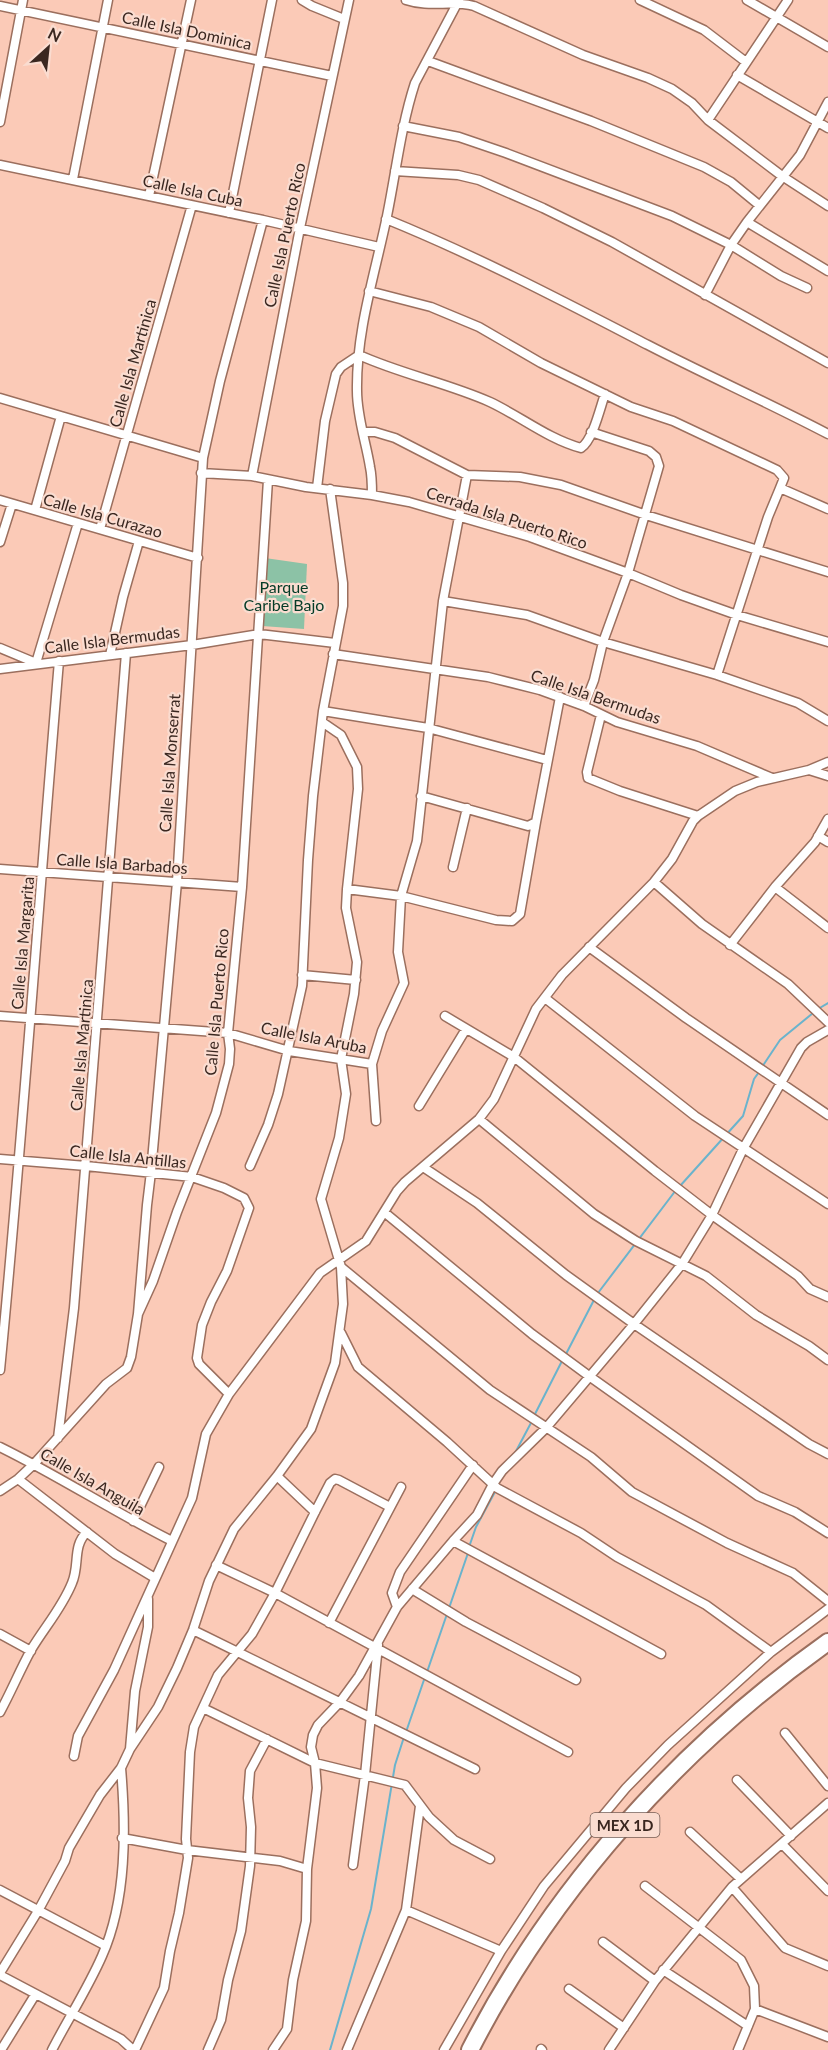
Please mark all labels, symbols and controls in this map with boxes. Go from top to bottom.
street label: Calle Isla Dominica [120,7,254,53]
north arrow [18,18,78,78]
text: N [45,23,65,45]
street label: Calle Isla Puerto Rico [259,161,309,309]
street label: Calle Isla Cuba [141,170,245,210]
street label: Calle Isla Martinica [105,297,159,429]
street label: Cerrada Isla Puerto Rico [424,482,590,552]
street label: Calle Isla Curazao [41,489,165,541]
park label: Parque Caribe Bajo [244,577,324,614]
street label: Calle Isla Bermudas [43,621,181,657]
street label: Calle Isla Bermudas [529,665,664,727]
street label: Calle Isla Monserrat [155,693,183,833]
street label: Calle Isla Barbados [56,849,188,877]
street label: Calle Isla Margarita [7,876,37,1010]
street label: Calle Isla Puerto Rico [200,928,232,1076]
street label: Calle Isla Martinica [66,978,96,1112]
street label: Calle Isla Aruba [259,1017,369,1057]
street label: Calle Isla Antillas [69,1140,187,1172]
street label: Calle Isla Anguila [37,1443,149,1519]
road number: MEX 1D [590,1813,660,1837]

